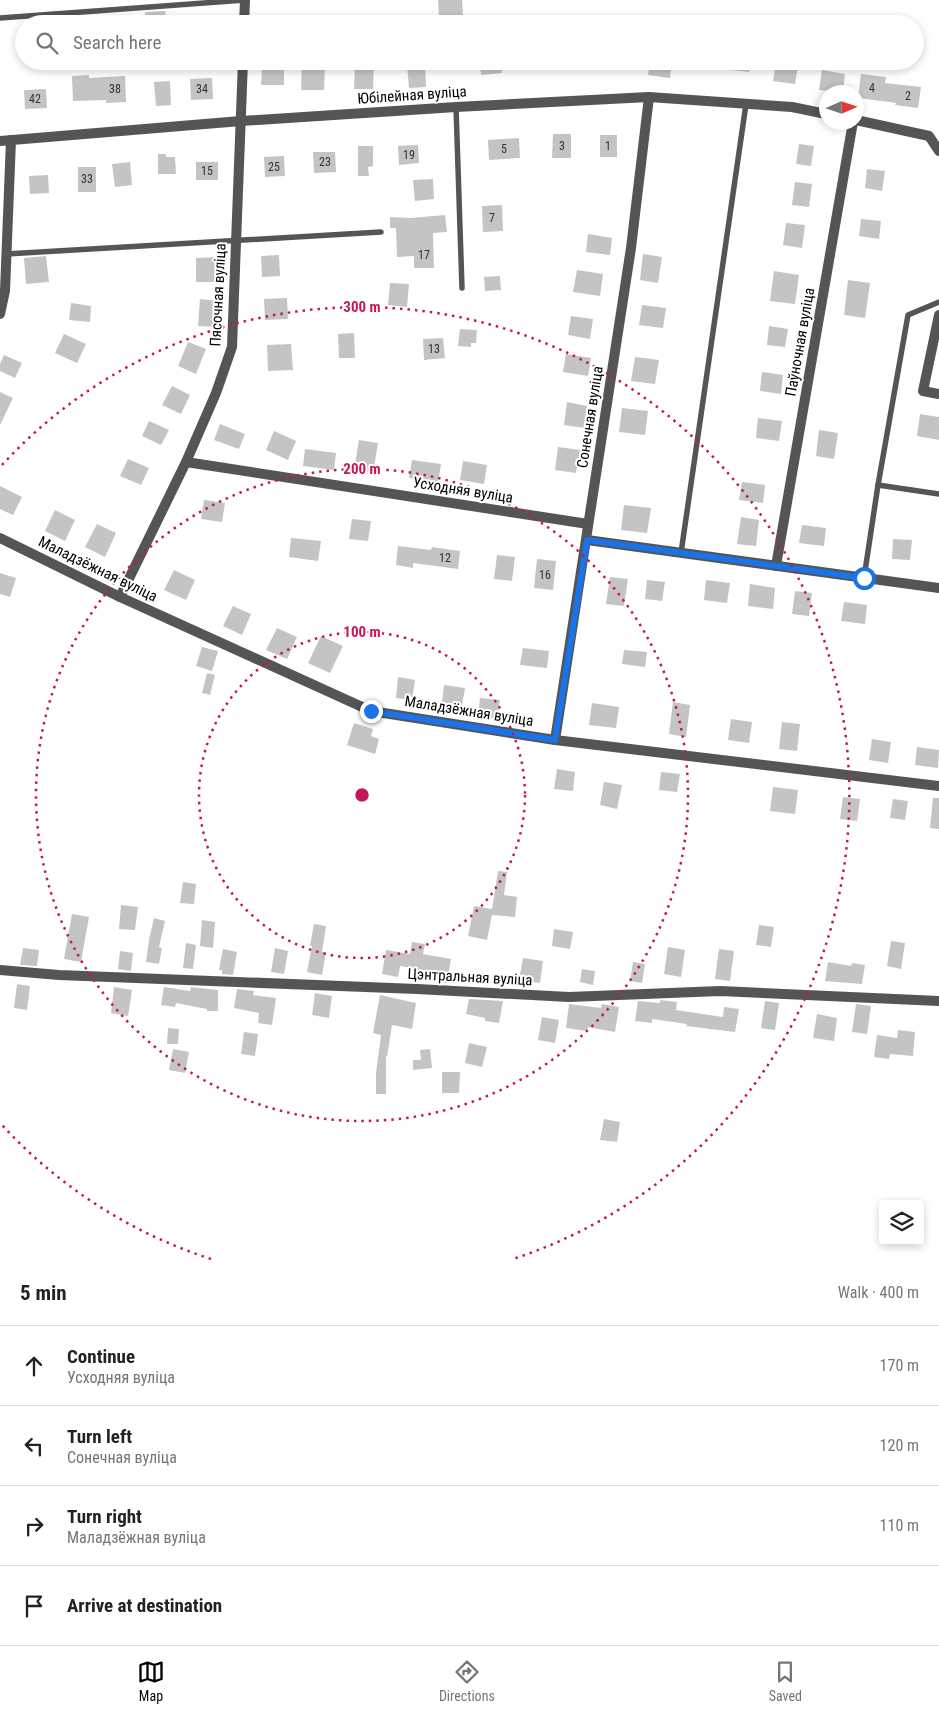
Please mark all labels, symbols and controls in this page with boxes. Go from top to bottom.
search box [15,15,924,70]
icon: search [33,29,61,57]
text: Search here [73,31,161,54]
house number: 4 [869,81,875,95]
house number: 38 [109,82,121,96]
house number: 34 [196,82,208,96]
street label: Юбілейная вуліца [357,82,467,108]
north arrow [819,85,864,130]
house number: 2 [905,89,911,103]
house number: 42 [29,92,41,106]
house number: 3 [559,139,565,153]
house number: 1 [605,139,611,153]
house number: 5 [501,142,507,156]
house number: 19 [403,148,415,162]
house number: 23 [319,155,331,169]
house number: 25 [268,160,280,174]
house number: 15 [201,164,213,178]
house number: 33 [81,172,93,186]
house number: 7 [489,211,495,225]
street label: Пясочная вуліца [206,243,230,347]
house number: 17 [418,248,430,262]
street label: Паўночная вуліца [782,286,818,398]
text: 300 m [343,298,381,316]
house number: 13 [428,342,440,356]
street label: Сонечная вуліца [573,365,607,469]
text: 200 m [343,460,381,478]
street label: Усходняя вуліца [412,473,514,507]
street label: Маладзёжная вуліца [36,532,160,606]
house number: 12 [439,551,451,565]
route start [853,567,876,590]
house number: 16 [539,568,551,582]
text: 100 m [343,623,381,641]
street label: Маладзёжная вуліца [403,692,535,730]
route end [360,700,383,723]
centre of rings [353,786,371,804]
street label: Цэнтральная вуліца [407,965,533,989]
map controls [879,1200,924,1245]
button: layers [879,1200,924,1245]
text: 5 min [20,1281,67,1305]
text: Walk · 400 m [838,1283,919,1302]
text: Continue [67,1345,135,1368]
icon: ahead [20,1352,48,1380]
text: 170 m [880,1356,919,1375]
text: Усходняя вуліца [67,1368,175,1387]
text: Turn left [67,1425,132,1448]
icon: left [20,1432,48,1460]
text: 120 m [880,1436,919,1455]
text: Сонечная вуліца [67,1448,177,1467]
text: Turn right [67,1505,142,1528]
icon: right [20,1512,48,1540]
text: 110 m [880,1516,919,1535]
text: Маладзёжная вуліца [67,1528,206,1547]
icon: arrive [20,1592,48,1620]
text: Arrive at destination [67,1594,222,1617]
tab: Map [137,1658,165,1704]
tab: Directions [439,1658,495,1704]
tab: Saved [769,1658,802,1704]

